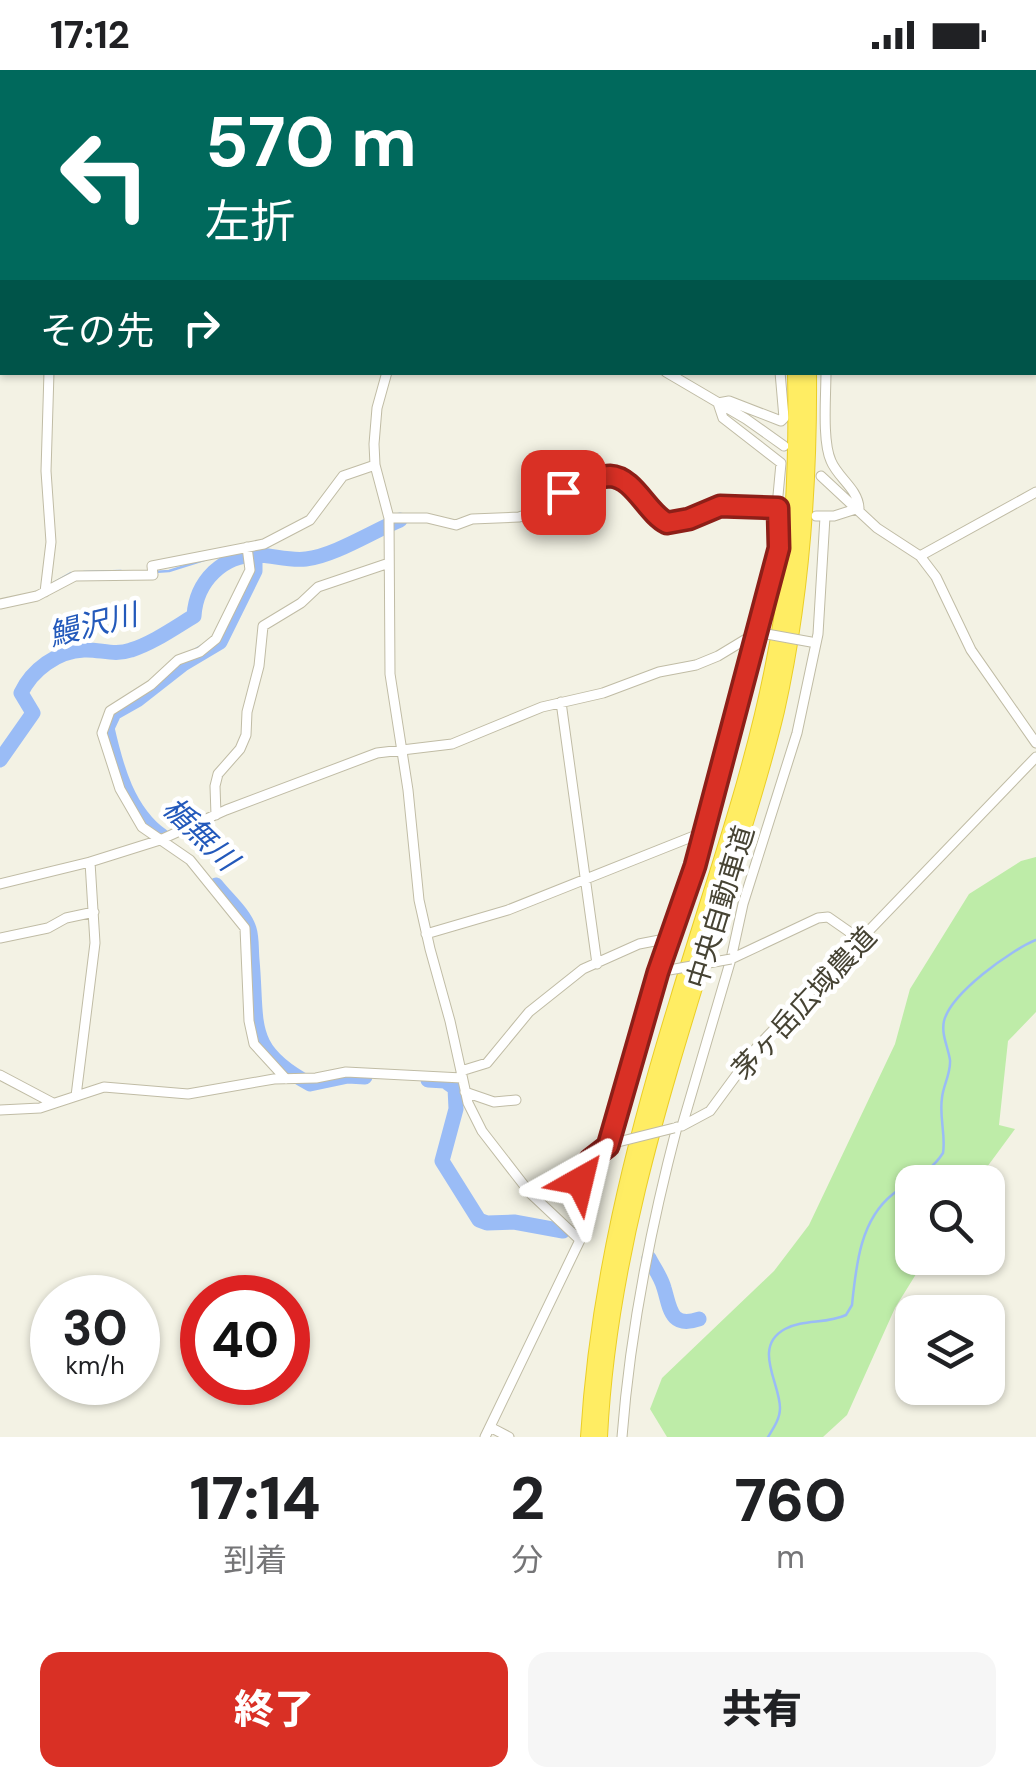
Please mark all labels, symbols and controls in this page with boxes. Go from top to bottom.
text: 17:12 [50,10,130,60]
text: 570 m [205,97,417,188]
icon: left [40,110,170,240]
text: 左折 [205,192,295,251]
icon: right [174,300,229,355]
text: その先 [40,306,154,356]
pin [521,450,606,535]
icon: arrive [536,465,591,520]
water label: 鰻沢川 [44,594,144,654]
water label: 楯無川 [154,788,248,881]
street label: 中央自動車道 [678,821,763,993]
street label: 茅ヶ岳広域農道 [724,919,885,1088]
position arrow [528,1129,632,1233]
map controls [895,1165,1005,1405]
button: search [895,1165,1005,1275]
speed limit sign: 40 [180,1275,310,1405]
text: 30 [62,1295,128,1361]
button: layers [895,1295,1005,1405]
text: km/h [65,1349,125,1382]
text: 17:14 [189,1459,321,1538]
text: 2 [510,1459,545,1538]
text: 760 [734,1461,847,1540]
text: m [776,1536,805,1578]
text: 到着 [223,1539,287,1581]
text: 分 [512,1539,544,1581]
button: 終了 [40,1652,508,1767]
button: 共有 [528,1652,996,1767]

